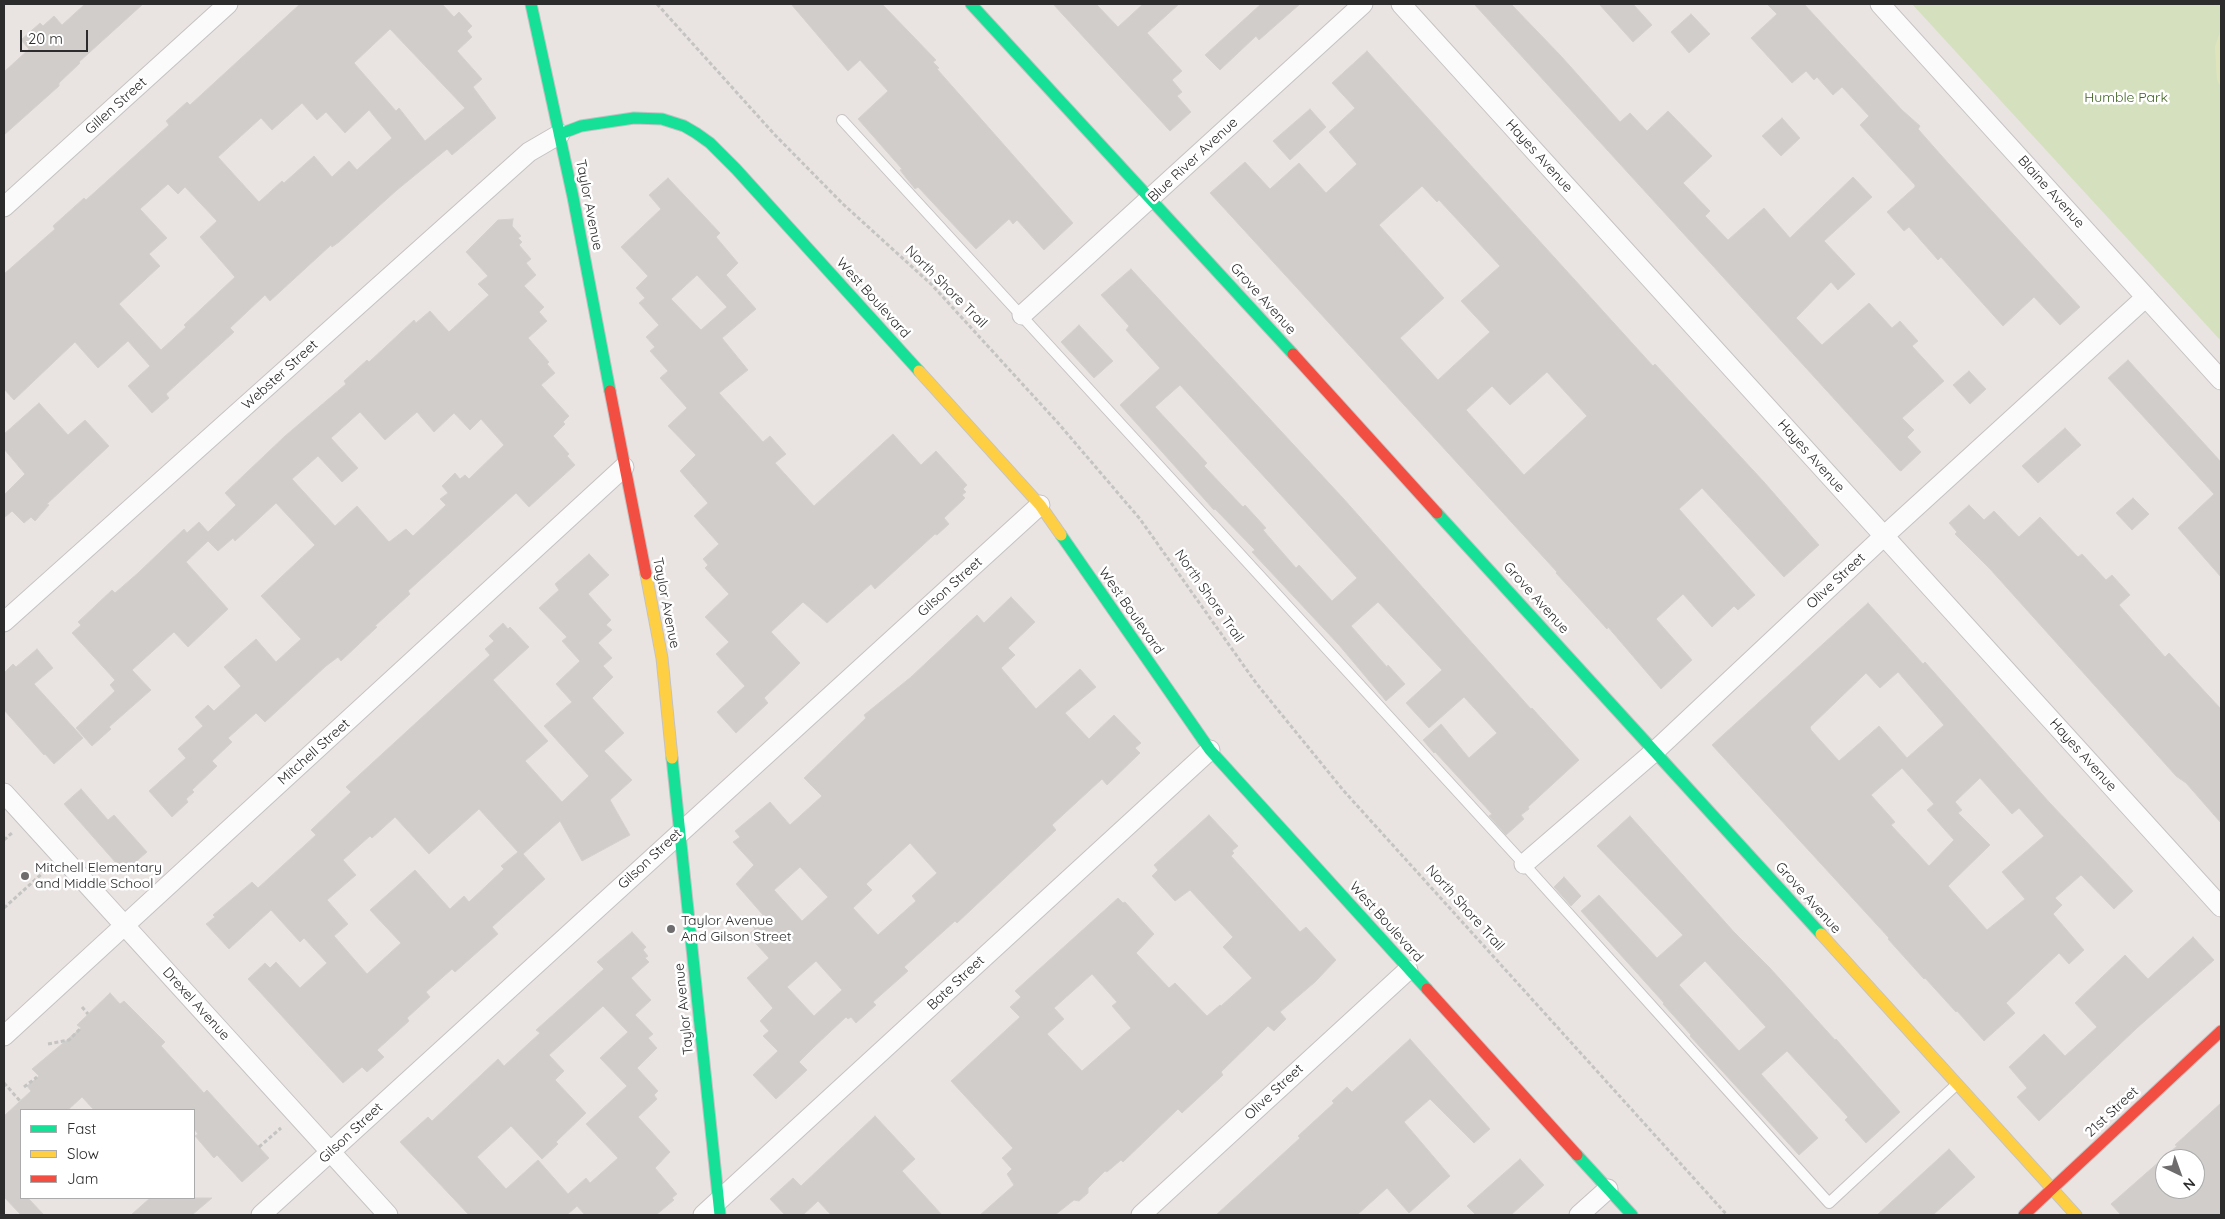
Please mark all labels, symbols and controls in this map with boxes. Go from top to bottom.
scale bar [22,20,90,52]
text: 20 m [28,29,63,48]
street label: Gillen Street [82,74,150,138]
park label: Humble Park [2084,90,2168,106]
street label: Blue River Avenue [1145,114,1241,206]
street label: Hayes Avenue [1502,116,1576,196]
street label: Blaine Avenue [2014,152,2088,232]
street label: Taylor Avenue [572,158,606,252]
street label: North Shore Trail [901,242,991,332]
street label: West Boulevard [833,254,913,342]
street label: Grove Avenue [1227,260,1299,338]
street label: Webster Street [239,337,321,413]
street label: Hayes Avenue [1774,416,1848,496]
street label: North Shore Trail [1171,546,1247,646]
street label: Olive Street [1803,550,1869,612]
street label: Gilson Street [914,554,986,620]
street label: Taylor Avenue [649,556,683,650]
street label: Grove Avenue [1500,559,1572,637]
street label: West Boulevard [1095,564,1167,658]
street label: Mitchell Street [275,715,353,789]
street label: Hayes Avenue [2046,715,2120,795]
street label: Gilson Street [615,825,685,893]
street label: Grove Avenue [1772,859,1844,937]
place label: Mitchell Elementary and Middle School [35,860,162,892]
street label: North Shore Trail [1422,862,1508,954]
marker: Mitchell Elementary and Middle School [19,870,31,882]
street label: West Boulevard [1346,878,1426,966]
place label: Taylor Avenue And Gilson Street [681,913,792,946]
marker: Taylor Avenue And Gilson Street [665,923,677,935]
street label: Bate Street [924,952,988,1014]
street label: Taylor Avenue [671,962,697,1056]
street label: Drexel Avenue [159,964,233,1044]
street label: Olive Street [1241,1061,1307,1123]
street label: 21st Street [2082,1083,2142,1141]
street label: Gilson Street [316,1099,386,1167]
legend [20,1109,195,1199]
text: Fast [67,1119,96,1138]
text: Slow [67,1144,99,1163]
north arrow [2155,1149,2205,1199]
text: Jam [67,1169,98,1188]
text: N [2180,1174,2199,1195]

